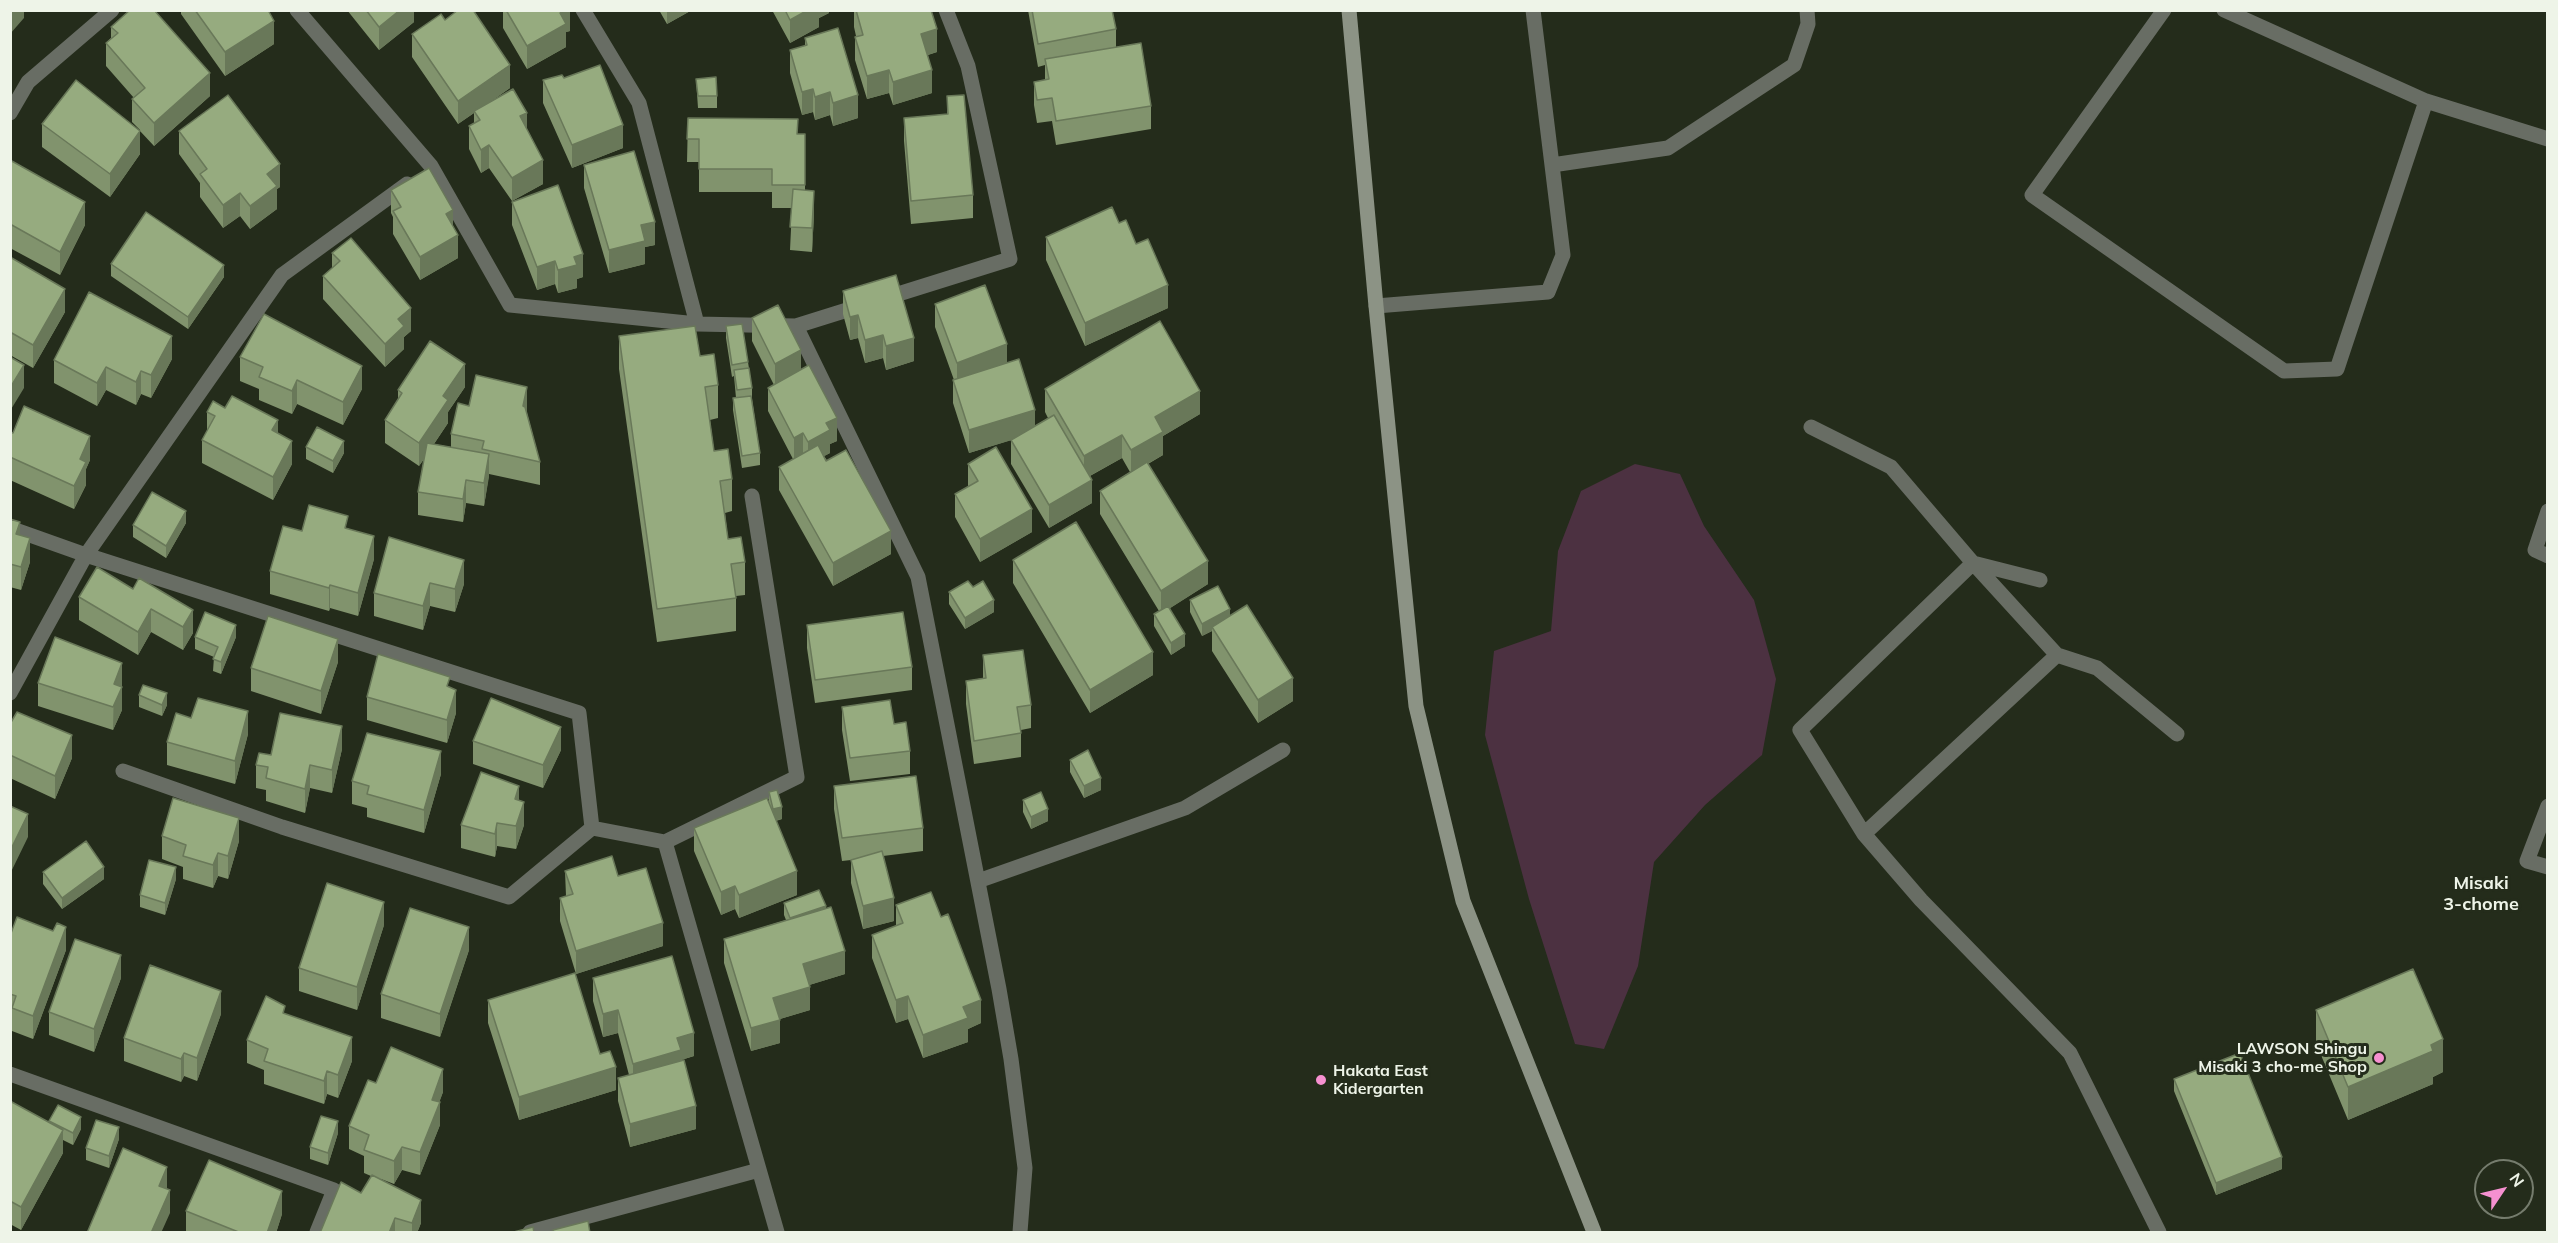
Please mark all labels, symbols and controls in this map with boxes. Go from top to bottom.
district label: Misaki 3-chome [2443,873,2519,916]
place label: LAWSON Shingu Misaki 3 cho-me Shop [2198,1039,2367,1077]
marker: LAWSON Shingu Misaki 3 cho-me Shop [2372,1051,2386,1065]
place label: Hakata East Kidergarten [1333,1061,1428,1099]
marker: Hakata East Kidergarten [1314,1073,1328,1087]
north arrow [2474,1159,2534,1219]
text: N [2505,1169,2529,1191]

